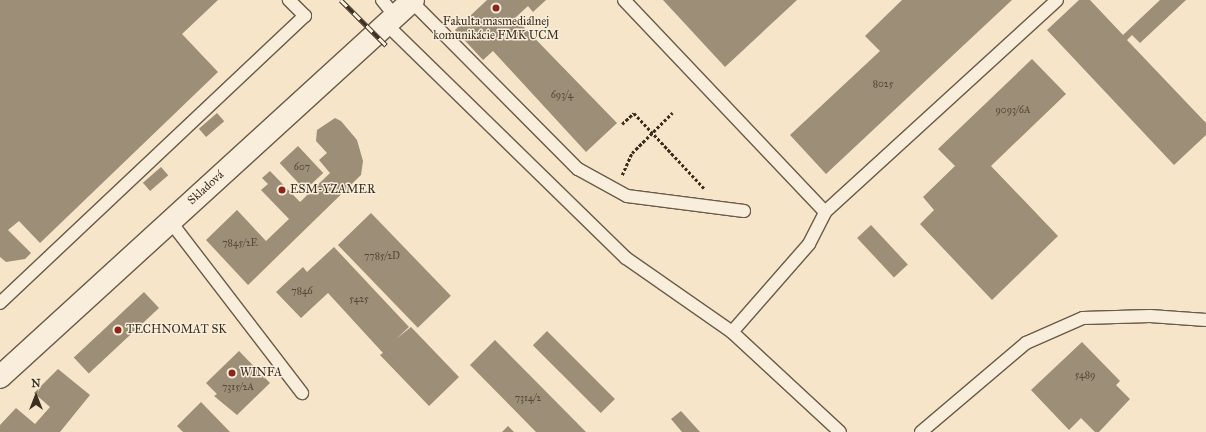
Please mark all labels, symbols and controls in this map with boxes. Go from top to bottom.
marker: Fakulta masmediálnej komunikácie FMK UCM [491,3,501,13]
place label: Fakulta masmediálnej komunikácie FMK UCM [433,15,559,43]
house number: 8025 [873,79,893,91]
house number: 693/4 [551,90,573,102]
house number: 9093/6A [995,105,1031,117]
house number: 607 [294,162,310,174]
street label: Skladová [185,168,227,208]
place label: ESM-YZAMER [290,183,375,197]
marker: ESM-YZAMER [277,185,287,195]
house number: 7845/2E [222,238,258,250]
house number: 7785/2D [364,251,400,263]
house number: 7846 [291,286,313,298]
house number: 5425 [349,294,369,306]
place label: TECHNOMAT SK [126,323,227,337]
marker: TECHNOMAT SK [113,325,123,335]
place label: WINFA [240,366,282,380]
marker: WINFA [227,368,237,378]
house number: 5489 [1075,370,1095,382]
north arrow [16,376,56,416]
text: N [31,377,41,390]
house number: 7315/2A [222,382,254,394]
house number: 7314/2 [515,393,541,405]

